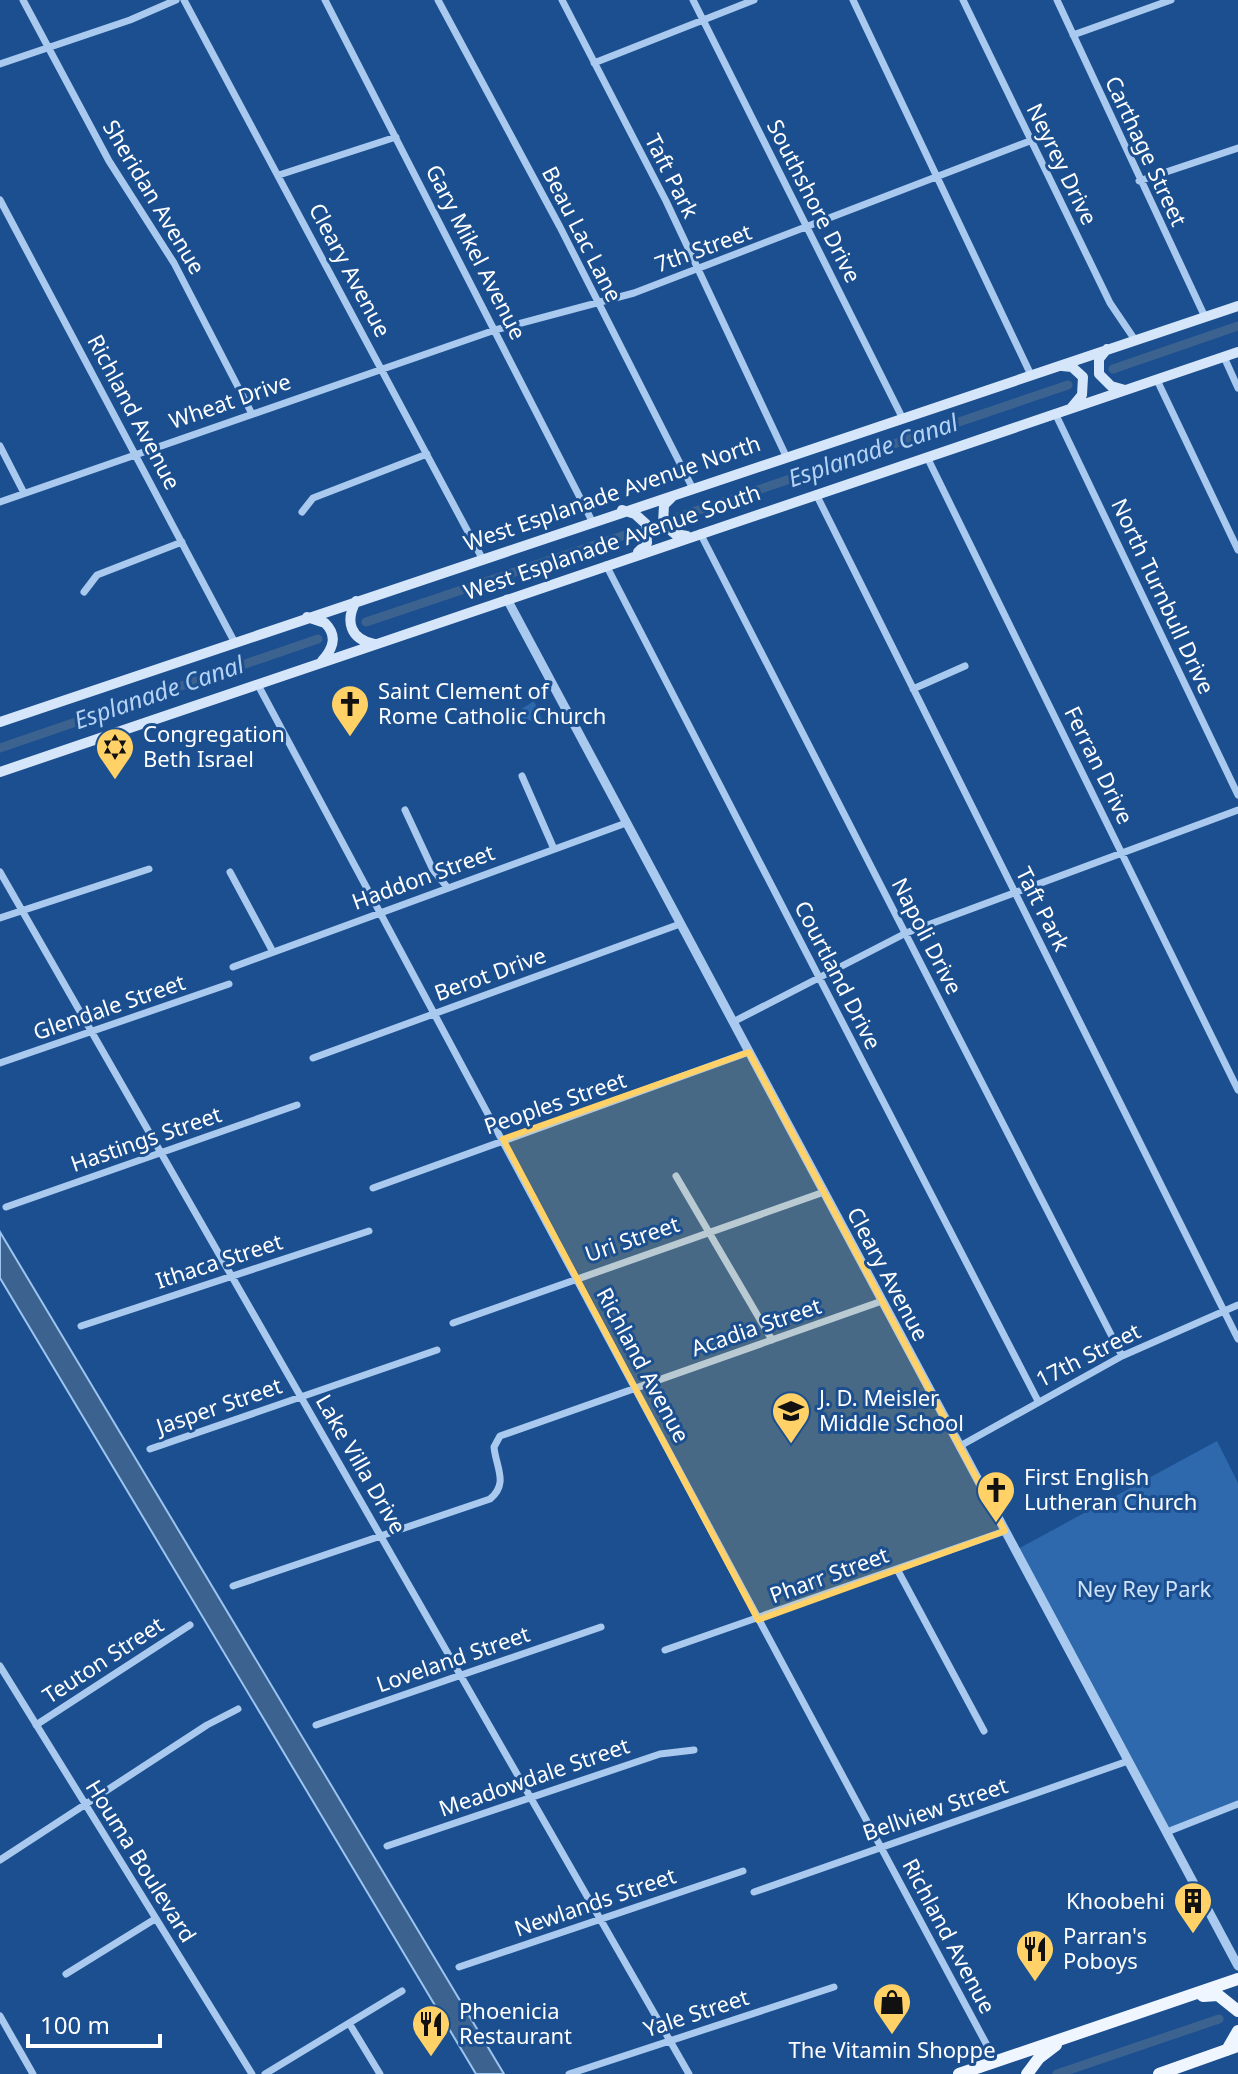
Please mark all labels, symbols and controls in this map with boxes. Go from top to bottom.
street label: Carthage Street [1099,71,1195,231]
street label: Neyrey Drive [1021,98,1105,229]
street label: Sheridan Avenue [97,114,213,279]
street label: Southshore Drive [761,114,869,287]
street label: Taft Park [639,128,707,223]
street label: Gary Mikel Avenue [420,159,534,344]
street label: Beau Lac Lane [536,161,630,306]
street label: Cleary Avenue [303,197,399,342]
street label: 7th Street [650,216,755,278]
street label: Richland Avenue [81,329,188,494]
street label: Wheat Drive [165,365,295,435]
water label: Esplanade Canal [783,405,963,494]
street label: West Esplanade Avenue North [459,427,764,557]
street label: West Esplanade Avenue South [459,476,764,606]
street label: North Turnbull Drive [1105,493,1222,698]
water label: Esplanade Canal [69,647,249,736]
place label: Saint Clement of Rome Catholic Church [378,675,606,730]
church icon: Saint Clement of Rome Catholic Church [329,683,371,738]
street label: Ferran Drive [1058,701,1141,828]
place label: Congregation Beth Israel [143,718,285,773]
synagogue icon: Congregation Beth Israel [94,726,136,781]
street label: Haddon Street [347,836,498,916]
street label: Taft Park [1010,861,1078,956]
street label: Napoli Drive [886,872,970,999]
street label: Courtland Drive [789,895,889,1054]
street label: Berot Drive [430,939,550,1007]
street label: Glendale Street [29,966,189,1046]
street label: Peoples Street [480,1064,630,1140]
street label: Hastings Street [66,1098,225,1178]
street label: Cleary Avenue [841,1201,937,1346]
street label: Uri Street [580,1208,683,1268]
street label: Ithaca Street [152,1225,286,1295]
street label: Richland Avenue [590,1282,697,1447]
street label: Acadia Street [687,1290,825,1362]
street label: 17th Street [1030,1315,1145,1393]
street label: Jasper Street [150,1370,286,1441]
place label: J. D. Meisler Middle School [817,1382,964,1437]
street label: Lake Villa Drive [310,1388,414,1539]
school or university icon: J. D. Meisler Middle School [770,1390,812,1445]
place label: First English Lutheran Church [1024,1461,1197,1516]
church icon: First English Lutheran Church [975,1469,1017,1524]
street label: Pharr Street [765,1539,892,1609]
park label: Ney Rey Park [1077,1573,1212,1603]
street label: Teuton Street [36,1609,169,1710]
street label: Loveland Street [372,1618,533,1698]
street label: Meadowdale Street [434,1729,633,1823]
street label: Bellview Street [858,1769,1011,1847]
street label: Houma Boulevard [80,1773,204,1947]
street label: Richland Avenue [896,1853,1003,2018]
street label: Newlands Street [510,1859,679,1943]
building icon: Khoobehi [1172,1880,1214,1935]
place label: Khoobehi [1066,1885,1165,1915]
place label: Parran's Poboys [1063,1920,1147,1975]
restaurant icon: Parran's Poboys [1014,1928,1056,1983]
street label: Yale Street [639,1981,752,2043]
shop icon: The Vitamin Shoppe [871,1981,913,2036]
place label: Phoenicia Restaurant [459,1995,572,2050]
scale bar [28,1998,160,2048]
restaurant icon: Phoenicia Restaurant [410,2003,452,2058]
text: 100 m [40,2008,110,2041]
place label: The Vitamin Shoppe [788,2034,996,2064]

